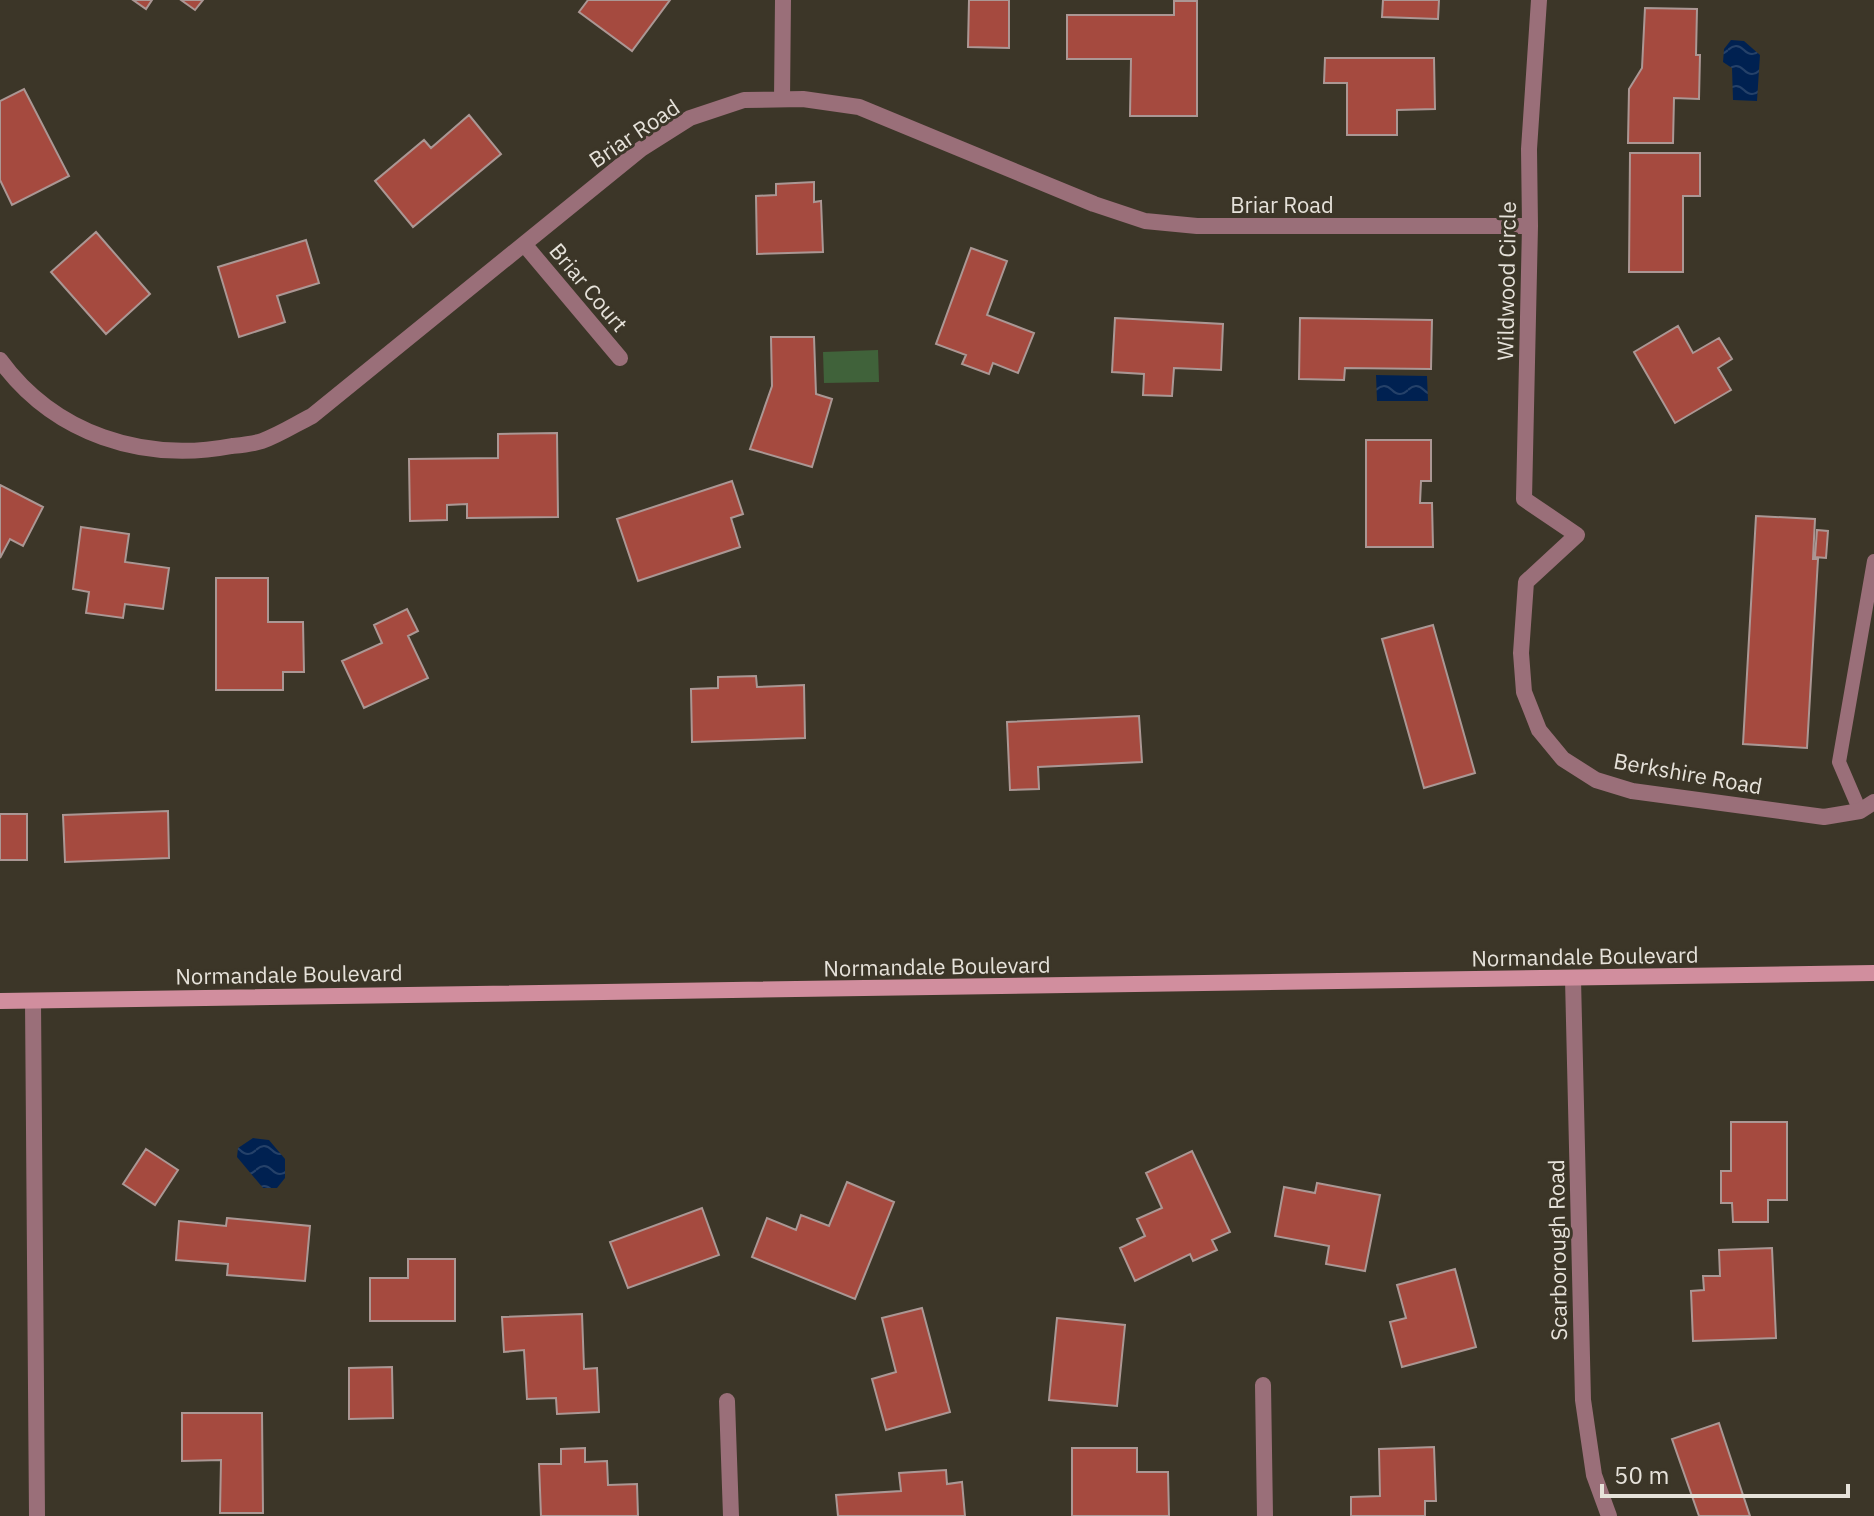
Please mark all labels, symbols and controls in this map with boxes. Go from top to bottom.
street label: Briar Road [583,92,685,174]
street label: Briar Road [1230,190,1334,219]
street label: Wildwood Circle [1490,201,1522,361]
street label: Briar Court [543,237,635,337]
street label: Berkshire Road [1611,746,1765,800]
street label: Normandale Boulevard [1471,940,1699,972]
street label: Normandale Boulevard [823,950,1051,982]
street label: Normandale Boulevard [175,958,403,990]
street label: Scarborough Road [1541,1159,1573,1341]
scale bar [1602,1448,1848,1498]
text: 50 m [1614,1459,1669,1491]

